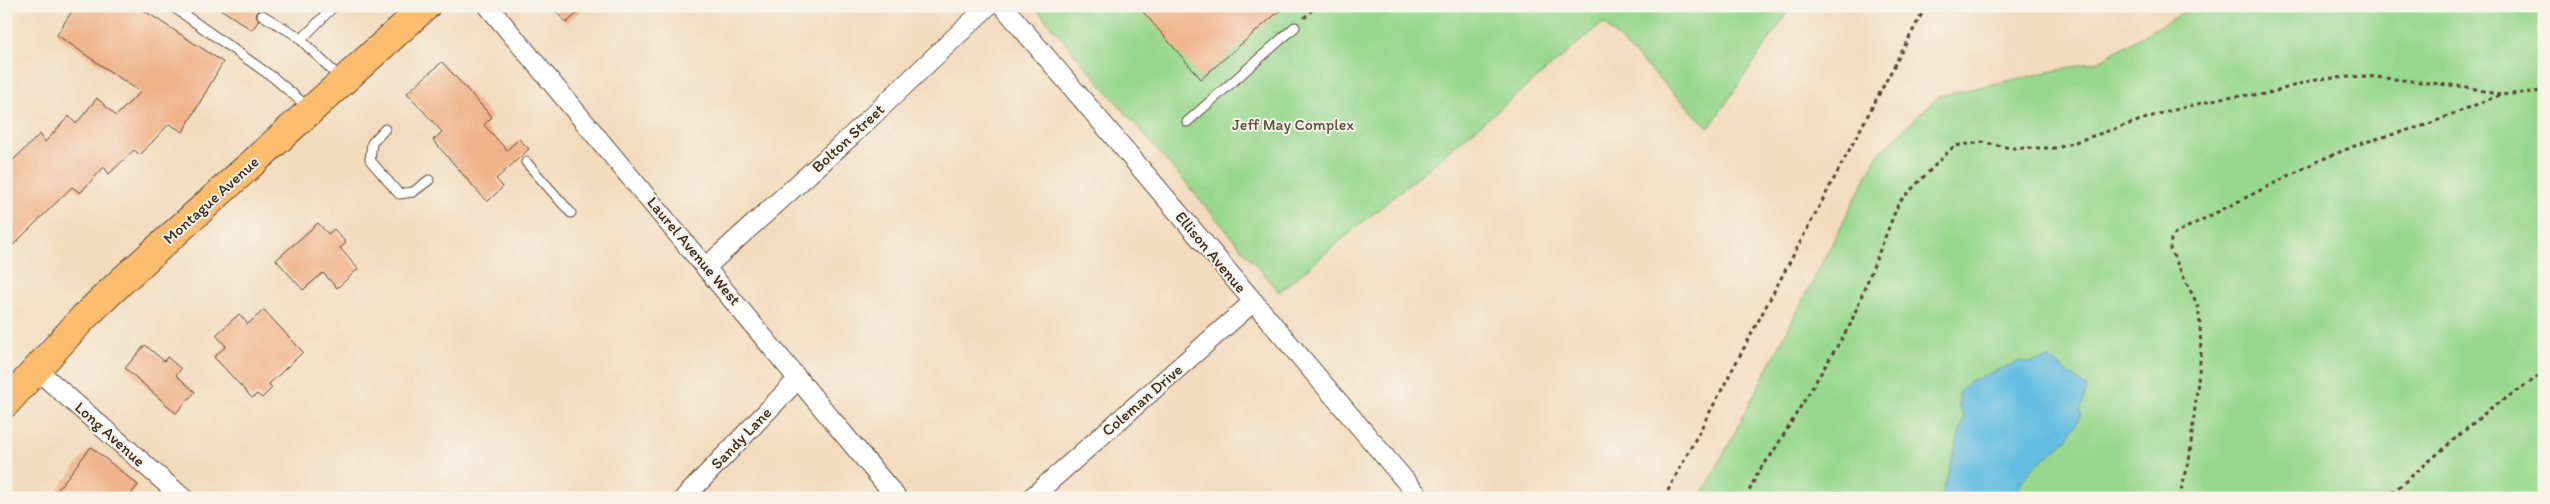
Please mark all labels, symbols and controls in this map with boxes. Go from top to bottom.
street label: Bolton Street [808,100,888,176]
park label: Jeff May Complex [1232,115,1354,134]
street label: Montague Avenue [159,152,263,248]
street label: Laurel Avenue West [643,193,745,309]
street label: Ellison Avenue [1171,207,1251,297]
street label: Coleman Drive [1098,360,1186,440]
street label: Long Avenue [71,398,149,470]
street label: Sandy Lane [707,403,775,473]

